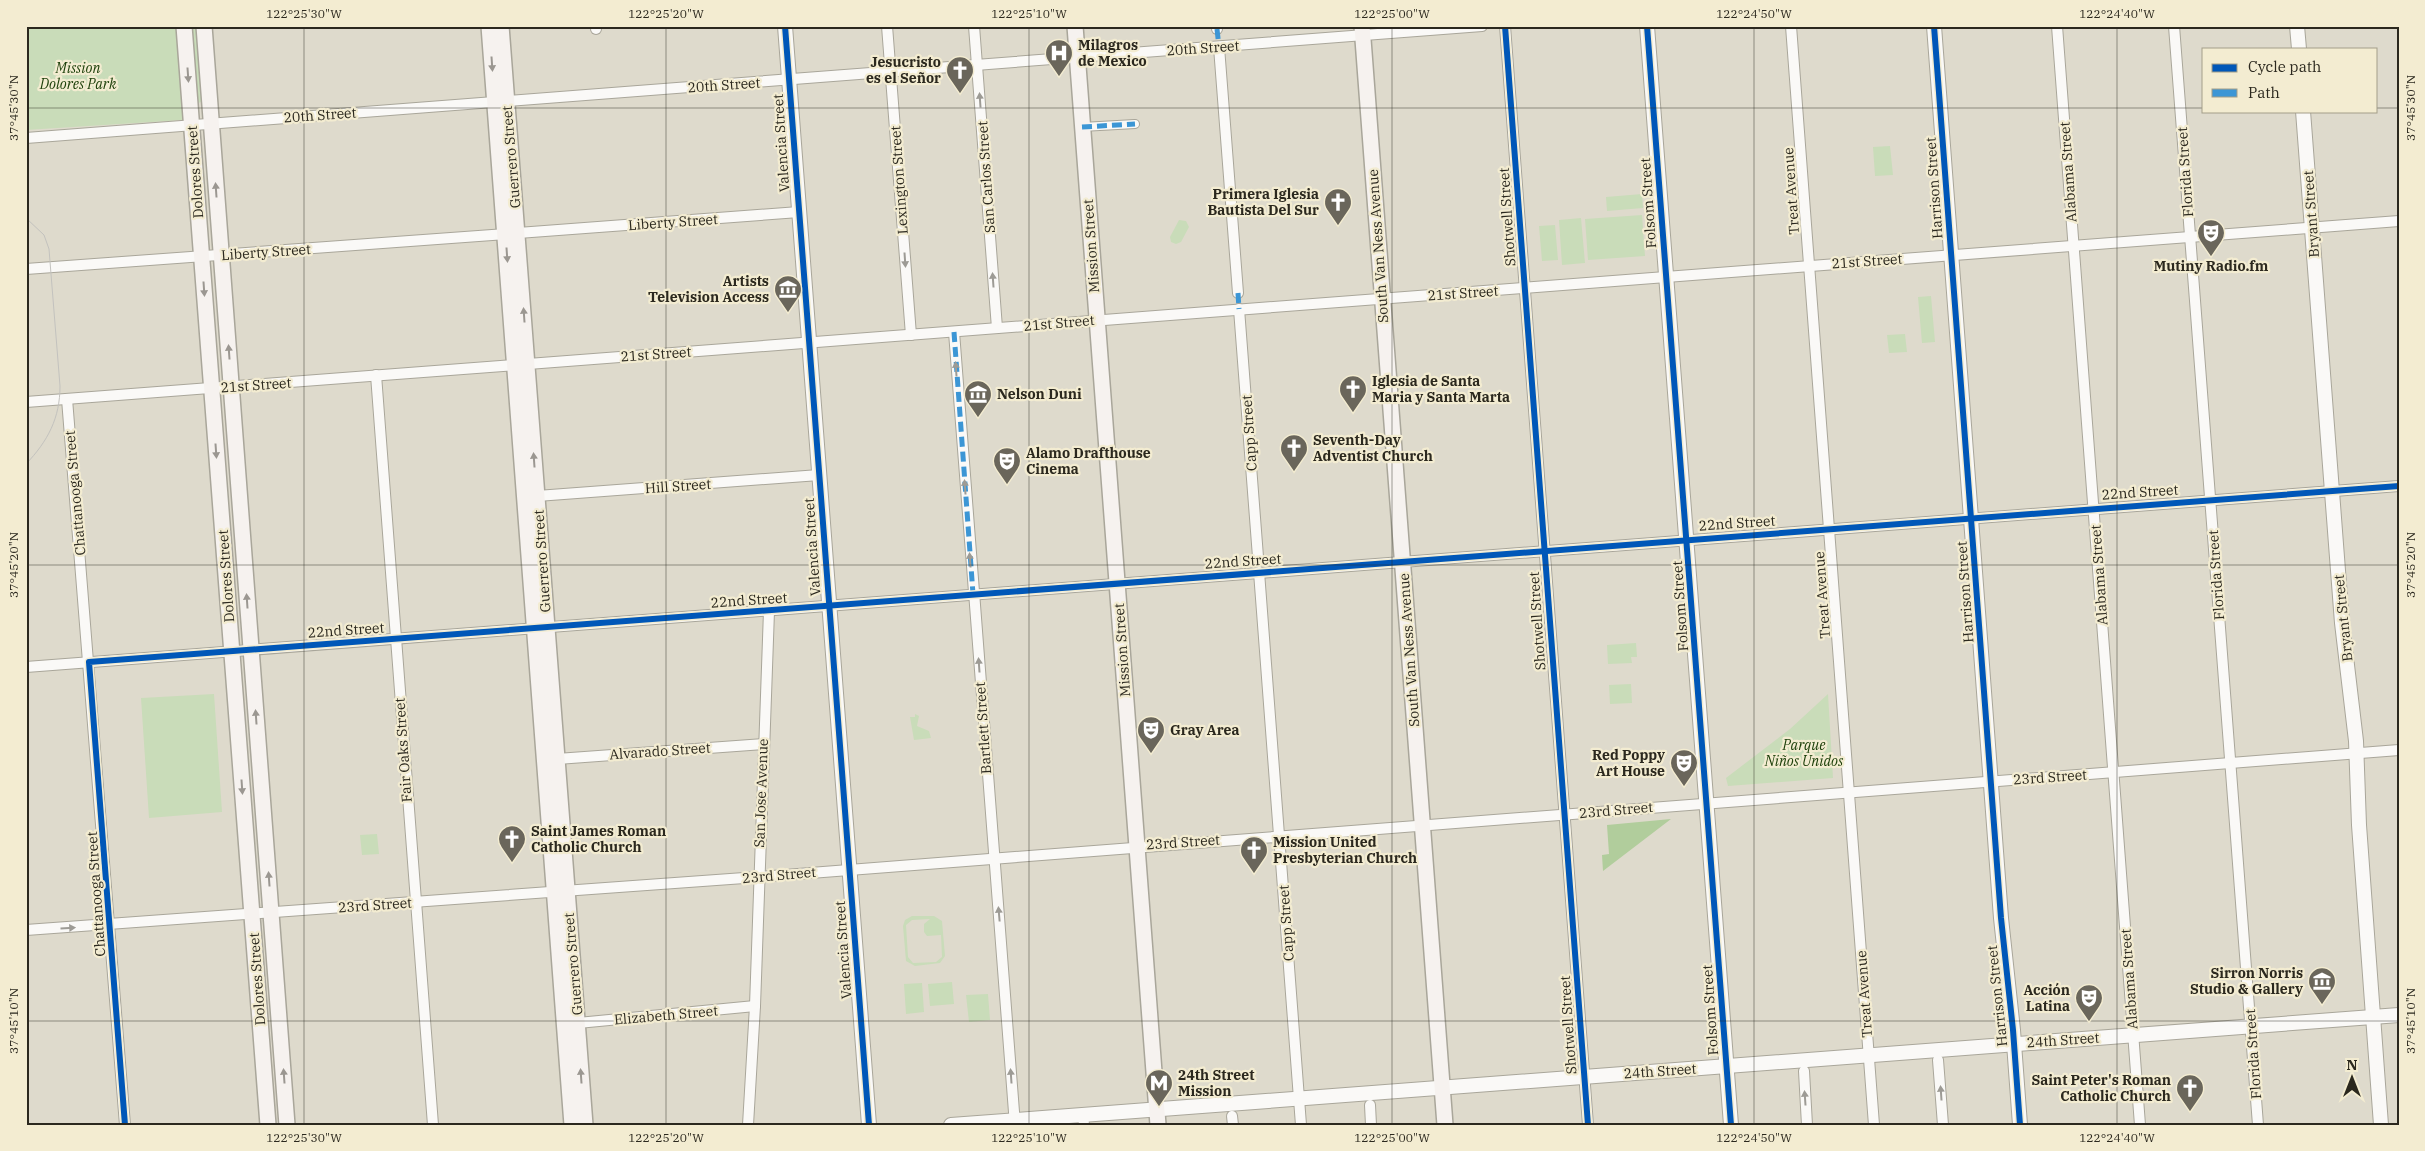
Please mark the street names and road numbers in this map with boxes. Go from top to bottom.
street label: 20th Street [1166,36,1240,60]
street label: 20th Street [687,73,761,97]
street label: Valencia Street [769,93,793,193]
street label: 20th Street [283,103,357,127]
street label: Guerrero Street [498,105,524,209]
street label: San Carlos Street [973,120,999,234]
street label: Alabama Street [2055,121,2080,223]
street label: Dolores Street [183,125,207,219]
street label: Lexington Street [886,125,912,235]
street label: Florida Street [2173,126,2197,218]
street label: Harrison Street [1921,137,1947,239]
street label: Treat Avenue [1779,147,1803,235]
street label: Folsom Street [1636,157,1660,249]
street label: Shotwell Street [1495,167,1519,267]
street label: South Van Ness Avenue [1364,168,1392,324]
street label: Bryant Street [2299,170,2323,258]
street label: Mission Street [1079,198,1103,294]
street label: Liberty Street [627,210,719,234]
street label: Liberty Street [220,240,312,264]
street label: 21st Street [1831,250,1903,272]
street label: 21st Street [1427,282,1499,304]
street label: 21st Street [1023,311,1095,335]
street label: 21st Street [620,343,692,365]
street label: 21st Street [220,374,292,396]
street label: Capp Street [1237,394,1261,472]
street label: Chattanooga Street [61,430,89,556]
street label: Hill Street [644,475,712,497]
street label: 22nd Street [2101,480,2179,504]
street label: Valencia Street [800,497,824,597]
street label: Guerrero Street [529,509,555,613]
street label: 22nd Street [1698,511,1776,535]
street label: Alabama Street [2086,524,2111,626]
street label: Dolores Street [214,529,238,623]
street label: Florida Street [2204,529,2228,621]
street label: Harrison Street [1952,541,1978,643]
street label: 22nd Street [1204,549,1282,573]
street label: Treat Avenue [1810,551,1834,639]
street label: Folsom Street [1668,560,1692,652]
street label: Shotwell Street [1525,571,1549,671]
street label: South Van Ness Avenue [1395,572,1423,728]
street label: Bryant Street [2329,574,2357,662]
street label: 22nd Street [710,588,788,612]
street label: Mission Street [1110,602,1134,698]
street label: 22nd Street [307,618,385,642]
street label: Bartlett Street [971,681,995,775]
street label: Fair Oaks Street [390,697,416,803]
street label: Alvarado Street [609,738,711,764]
street label: San Jose Avenue [750,738,772,848]
street label: 23rd Street [2012,765,2088,789]
street label: 23rd Street [1578,798,1654,822]
street label: 23rd Street [1145,830,1221,854]
street label: Chattanooga Street [83,831,109,957]
street label: 23rd Street [741,863,817,887]
street label: Capp Street [1274,884,1298,962]
street label: 23rd Street [337,893,413,917]
street label: Valencia Street [831,900,855,1000]
street label: Guerrero Street [560,912,586,1016]
street label: Alabama Street [2116,928,2141,1030]
street label: Dolores Street [245,932,269,1026]
street label: Harrison Street [1983,944,2011,1048]
street label: Treat Avenue [1852,950,1876,1038]
street label: Folsom Street [1698,964,1722,1056]
street label: Shotwell Street [1556,975,1580,1075]
street label: Elizabeth Street [613,1001,719,1029]
street label: Florida Street [2241,1008,2265,1100]
street label: 24th Street [2026,1028,2100,1052]
street label: 24th Street [1623,1059,1697,1083]

